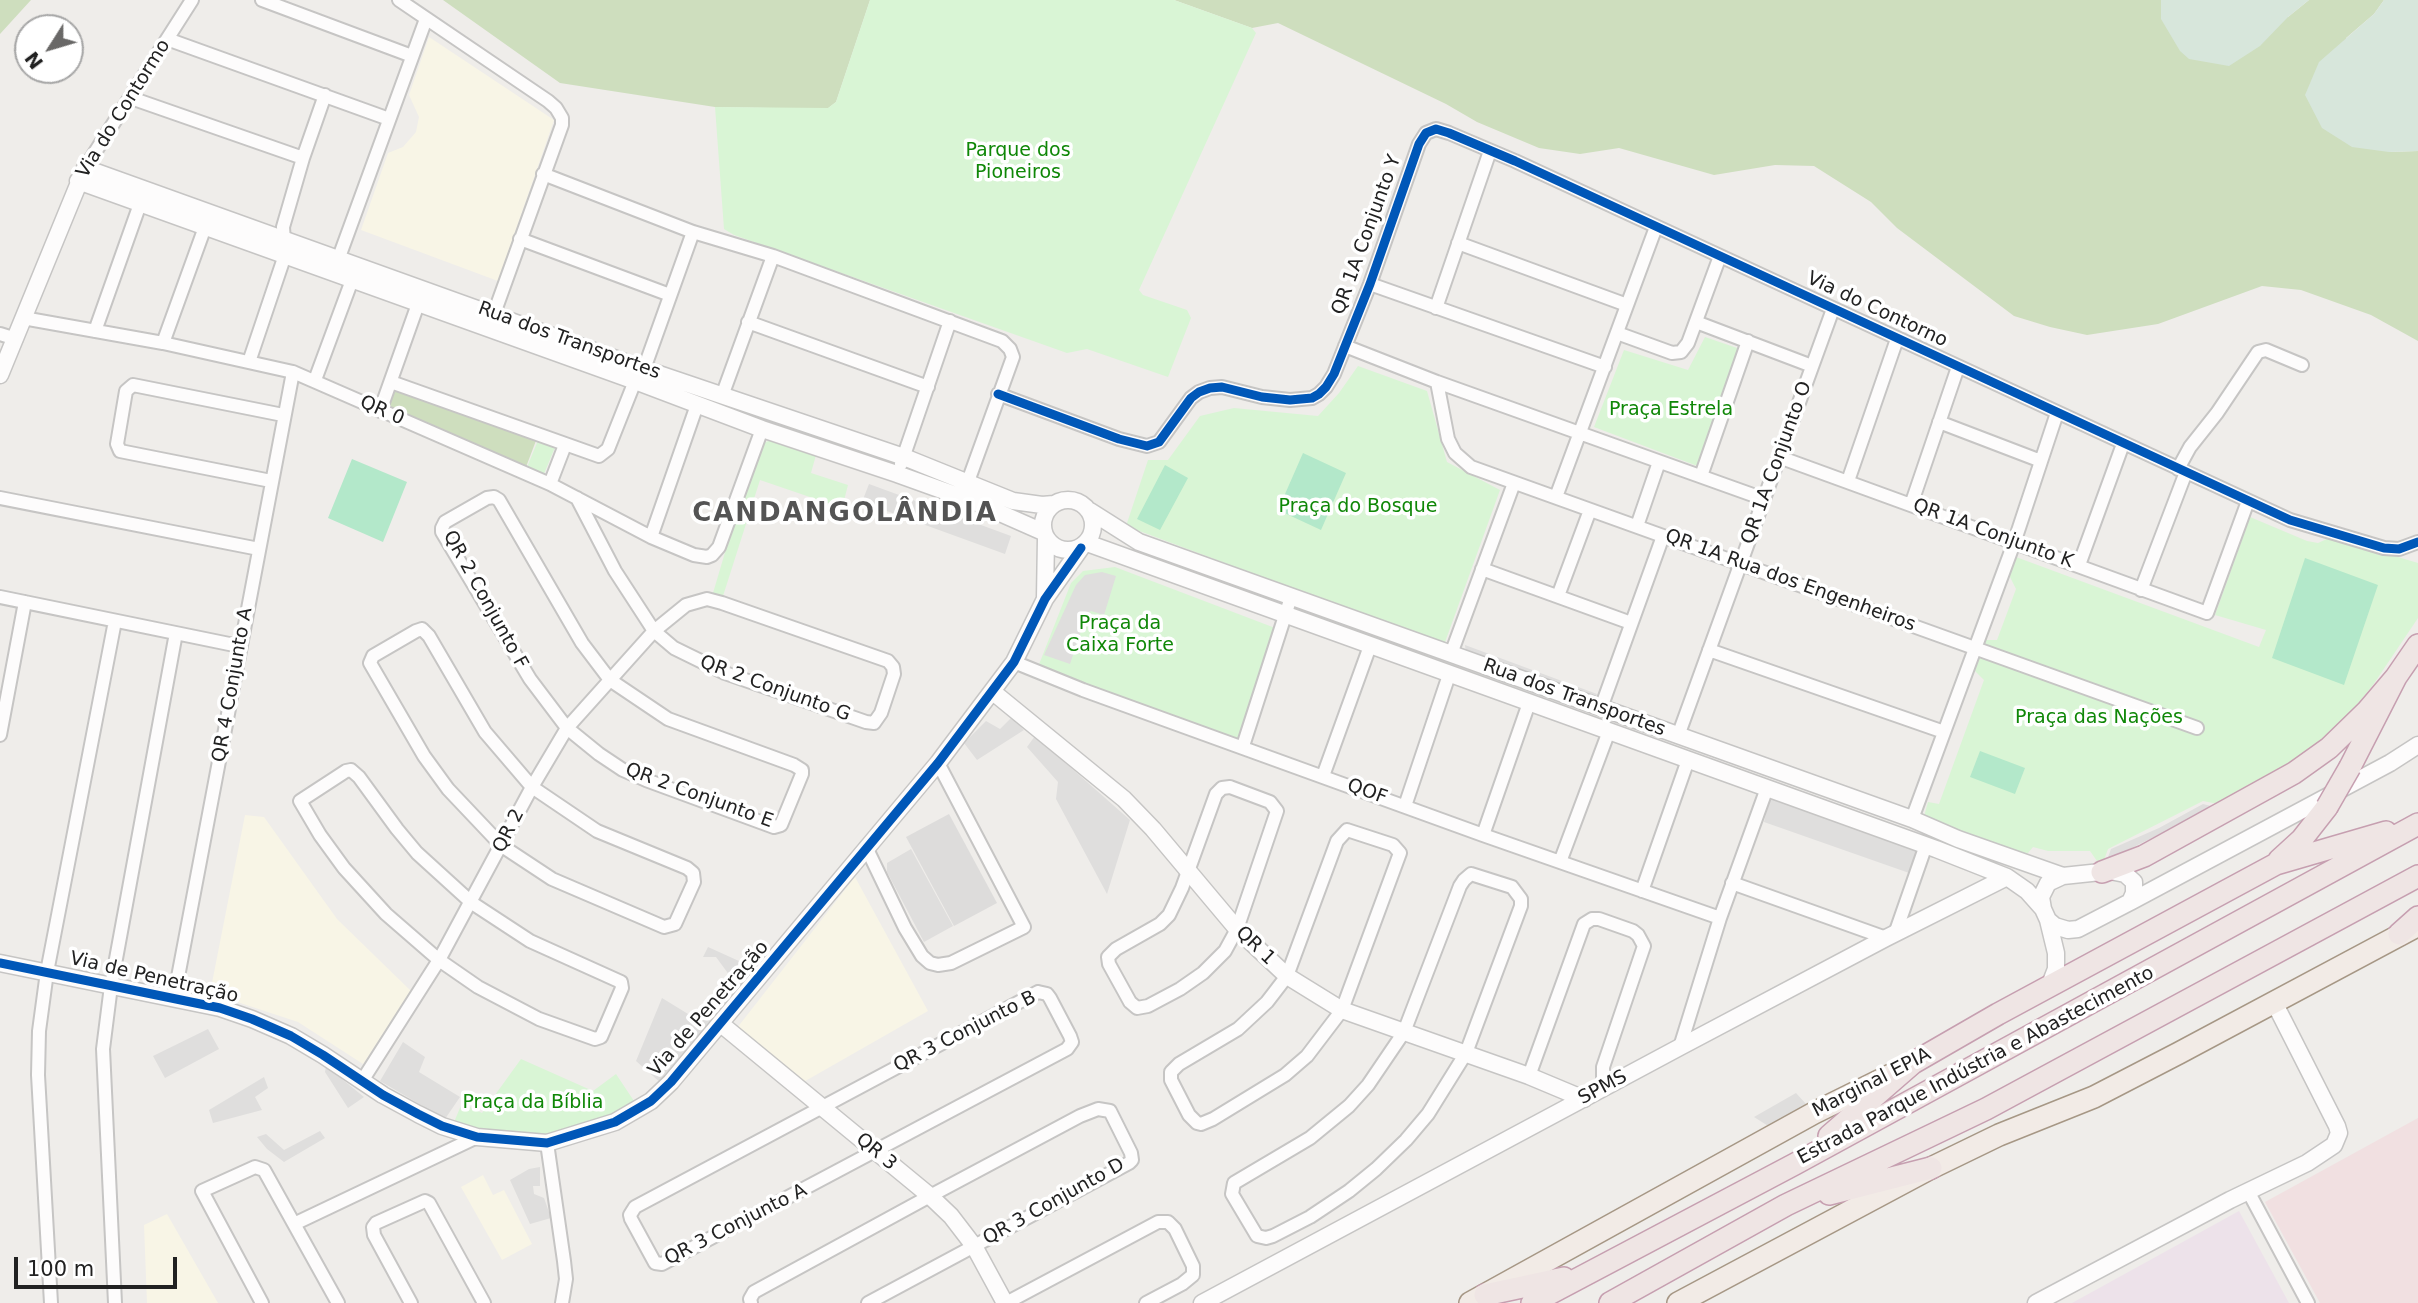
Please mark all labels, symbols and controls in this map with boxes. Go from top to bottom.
north arrow [14,14,84,84]
street label: Via do Contormo [72,36,176,182]
text: N [20,47,47,73]
park label: Parque dos Pioneiros [965,140,1071,184]
street label: QR 1A Conjunto Y [1328,152,1406,318]
street label: Via do Contorno [1803,267,1951,353]
street label: Rua dos Transportes [475,297,663,385]
street label: QR 1A Conjunto O [1737,378,1817,548]
street label: QR 0 [356,391,408,431]
park label: Praça Estrela [1609,399,1733,421]
street label: QR 1A Conjunto K [1910,494,2076,574]
park label: Praça do Bosque [1279,496,1437,518]
district label: CANDANGOLÂNDIA [694,498,996,530]
street label: QR 1A Rua dos Engenheiros [1662,525,1918,637]
street label: QR 2 Conjunto F [438,527,532,673]
street label: QR 4 Conjunto A [208,606,258,764]
park label: Praça da Caixa Forte [1066,613,1174,657]
street label: QR 2 Conjunto G [697,651,853,727]
street label: Rua dos Transportes [1480,654,1668,742]
park label: Praça das Nações [2015,707,2183,729]
street label: QR 2 Conjunto E [622,759,776,833]
street label: QOF [1344,774,1390,810]
street label: QR 2 [488,805,530,857]
street label: QR 1 [1230,922,1280,970]
street label: Via de Penetração [644,937,774,1081]
street label: Via de Penetração [68,948,240,1008]
street label: Estrada Parque Indústria e Abastecimento [1794,962,2158,1170]
street label: QR 3 Conjunto B [890,986,1040,1078]
street label: Marginal EPIA [1809,1043,1935,1123]
street label: SPMS [1575,1066,1631,1110]
park label: Praça da Bíblia [462,1092,604,1114]
street label: QR 3 [851,1128,901,1176]
street label: QR 3 Conjunto D [979,1154,1129,1250]
street label: QR 3 Conjunto A [661,1179,811,1271]
scale bar [18,1244,180,1288]
text: 100 m [27,1257,94,1281]

